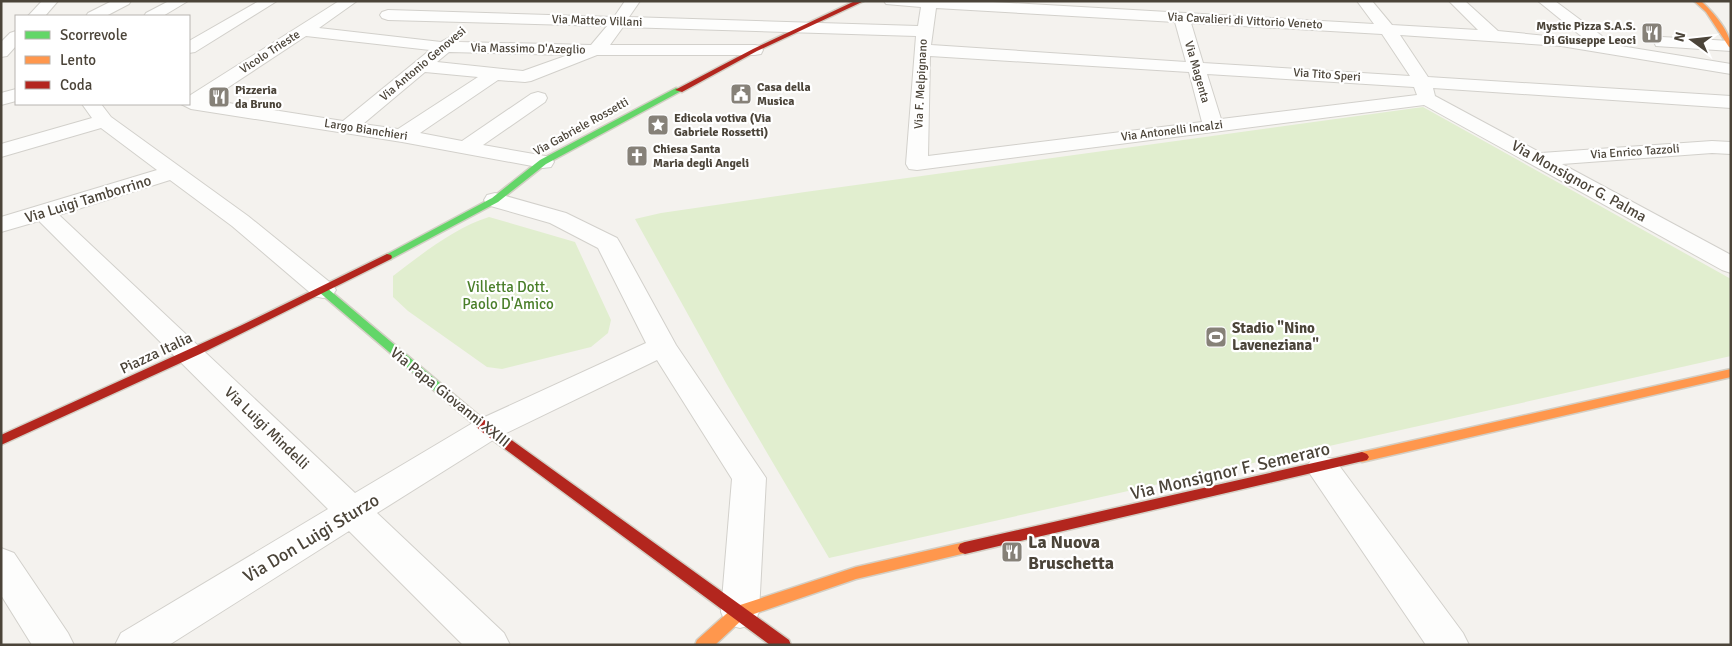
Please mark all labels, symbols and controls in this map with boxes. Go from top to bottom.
street label: Via Cavalieri di Vittorio Veneto [1167,9,1323,33]
street label: Via Matteo Villani [551,12,643,30]
legend [15,15,190,105]
north arrow [1667,15,1717,65]
place label: Mystic Pizza S.A.S. Di Giuseppe Leoci [1536,19,1636,48]
restaurant icon: Mystic Pizza S.A.S. Di Giuseppe Leoci [1640,21,1664,45]
street label: Via Antonio Genovesi [377,24,469,104]
text: Scorrevole [60,26,127,44]
street label: Vicolo Trieste [237,27,303,77]
text: N [1670,30,1689,44]
street label: Via F. Melpignano [911,38,931,130]
street label: Via Magenta [1181,39,1213,105]
street label: Via Massimo D'Azeglio [470,40,586,58]
text: Lento [60,51,96,69]
street label: Via Tito Speri [1293,65,1361,85]
text: Coda [60,76,92,94]
place label: Casa della Musica [757,80,811,109]
public building icon: Casa della Musica [729,82,753,106]
place label: Pizzeria da Bruno [235,83,282,112]
restaurant icon: Pizzeria da Bruno [207,85,231,109]
street label: Via Gabriele Rossetti [531,95,631,159]
place label: Edicola votiva (Via Gabriele Rossetti) [674,111,771,140]
place icon: Edicola votiva (Via Gabriele Rossetti) [646,113,670,137]
street label: Largo Bianchieri [323,116,409,144]
street label: Via Antonelli Incalzi [1120,117,1224,145]
street label: Via Monsignor G. Palma [1508,136,1650,226]
street label: Via Enrico Tazzoli [1590,141,1680,163]
place label: Chiesa Santa Maria degli Angeli [653,142,749,171]
church icon: Chiesa Santa Maria degli Angeli [625,144,649,168]
street label: Via Luigi Tamborrino [23,171,154,227]
park label: Villetta Dott. Paolo D'Amico [462,278,554,313]
place label: Stadio "Nino Laveneziana" [1232,319,1319,354]
sports icon: Stadio "Nino Laveneziana" [1204,325,1228,349]
street label: Piazza Italia [117,328,195,378]
street label: Via Papa Giovanni XXIII [387,343,513,451]
street label: Via Luigi Mindelli [221,383,313,473]
street label: Via Monsignor F. Semeraro [1128,437,1332,505]
street label: Via Don Luigi Sturzo [239,489,383,587]
place label: La Nuova Bruschetta [1028,531,1114,574]
restaurant icon: La Nuova Bruschetta [1000,540,1024,564]

